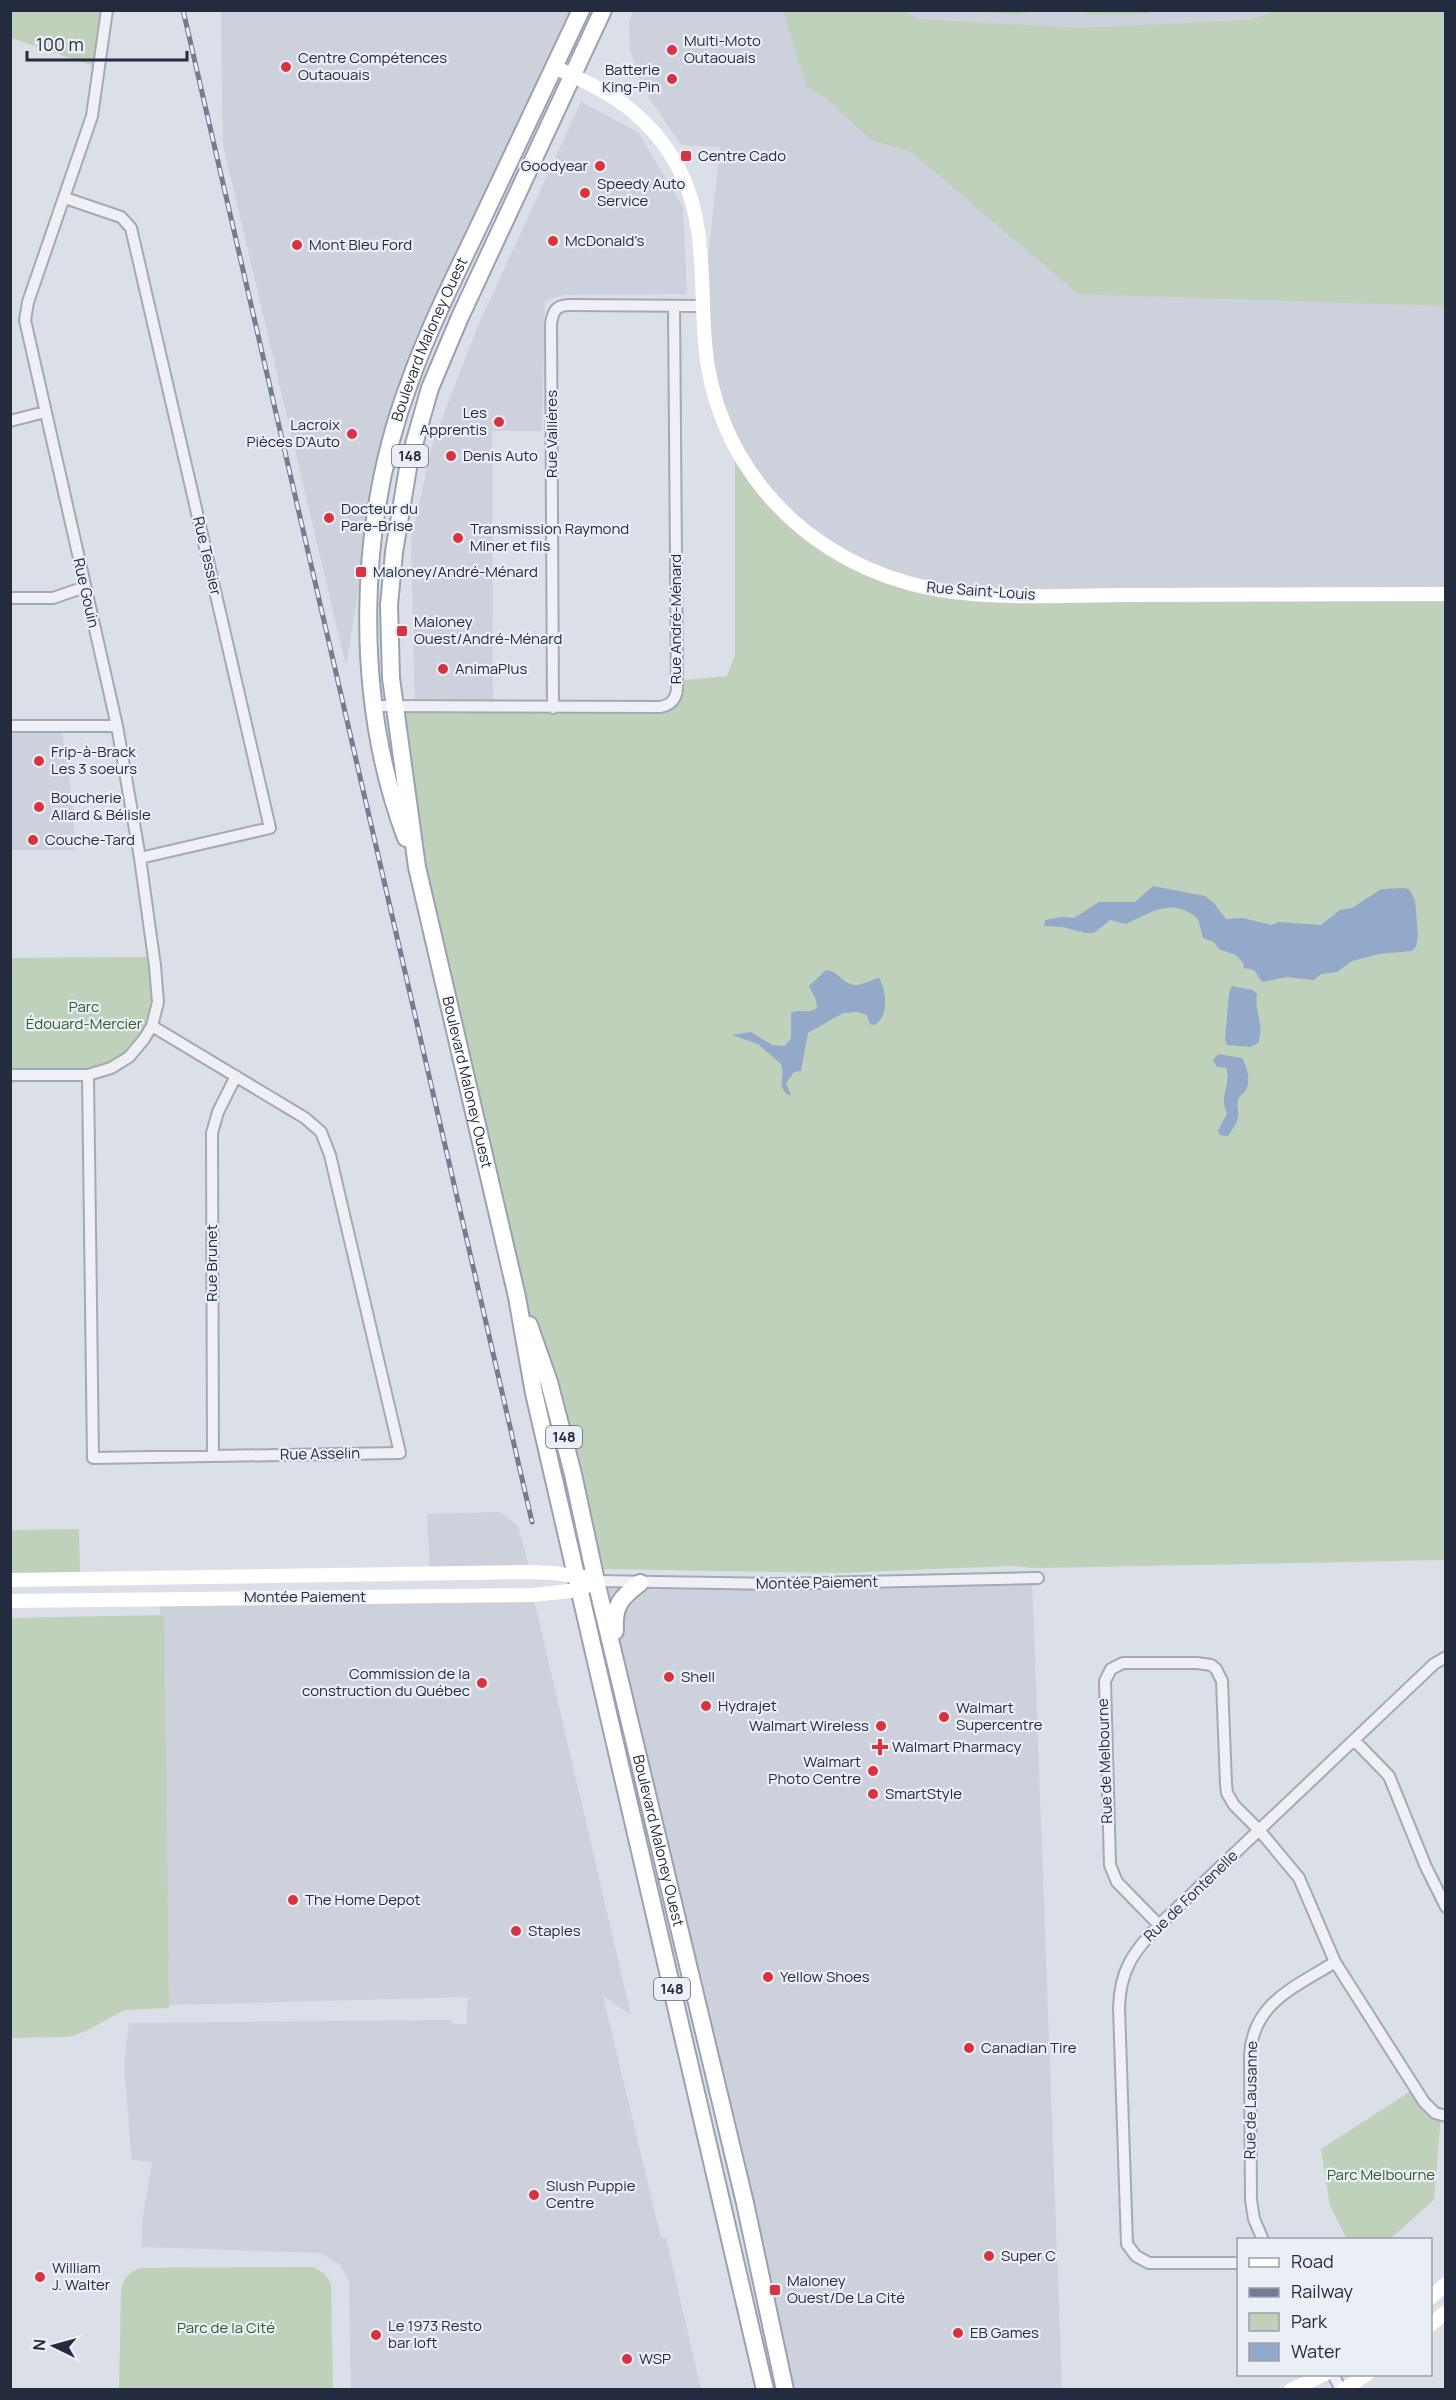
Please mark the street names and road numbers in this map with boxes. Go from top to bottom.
street label: Boulevard Maloney Ouest [386,254,472,424]
street label: Rue Vallières [541,390,562,478]
road number: 148 [392,445,428,467]
street label: Rue Tessier [188,515,227,598]
street label: Rue André-Ménard [665,554,686,684]
street label: Rue Gouin [68,556,105,630]
street label: Rue Saint-Louis [926,576,1036,605]
street label: Boulevard Maloney Ouest [437,994,498,1170]
street label: Rue Brunet [201,1224,222,1302]
road number: 148 [546,1426,582,1448]
street label: Rue Asselin [280,1442,360,1465]
street label: Montée Paiement [756,1571,878,1594]
street label: Montée Paiement [244,1586,366,1607]
street label: Rue de Melbourne [1092,1698,1117,1824]
street label: Boulevard Maloney Ouest [628,1753,689,1929]
street label: Rue de Fontenelle [1139,1845,1243,1946]
road number: 148 [654,1978,690,2000]
street label: Rue de Lausanne [1239,2040,1262,2159]

